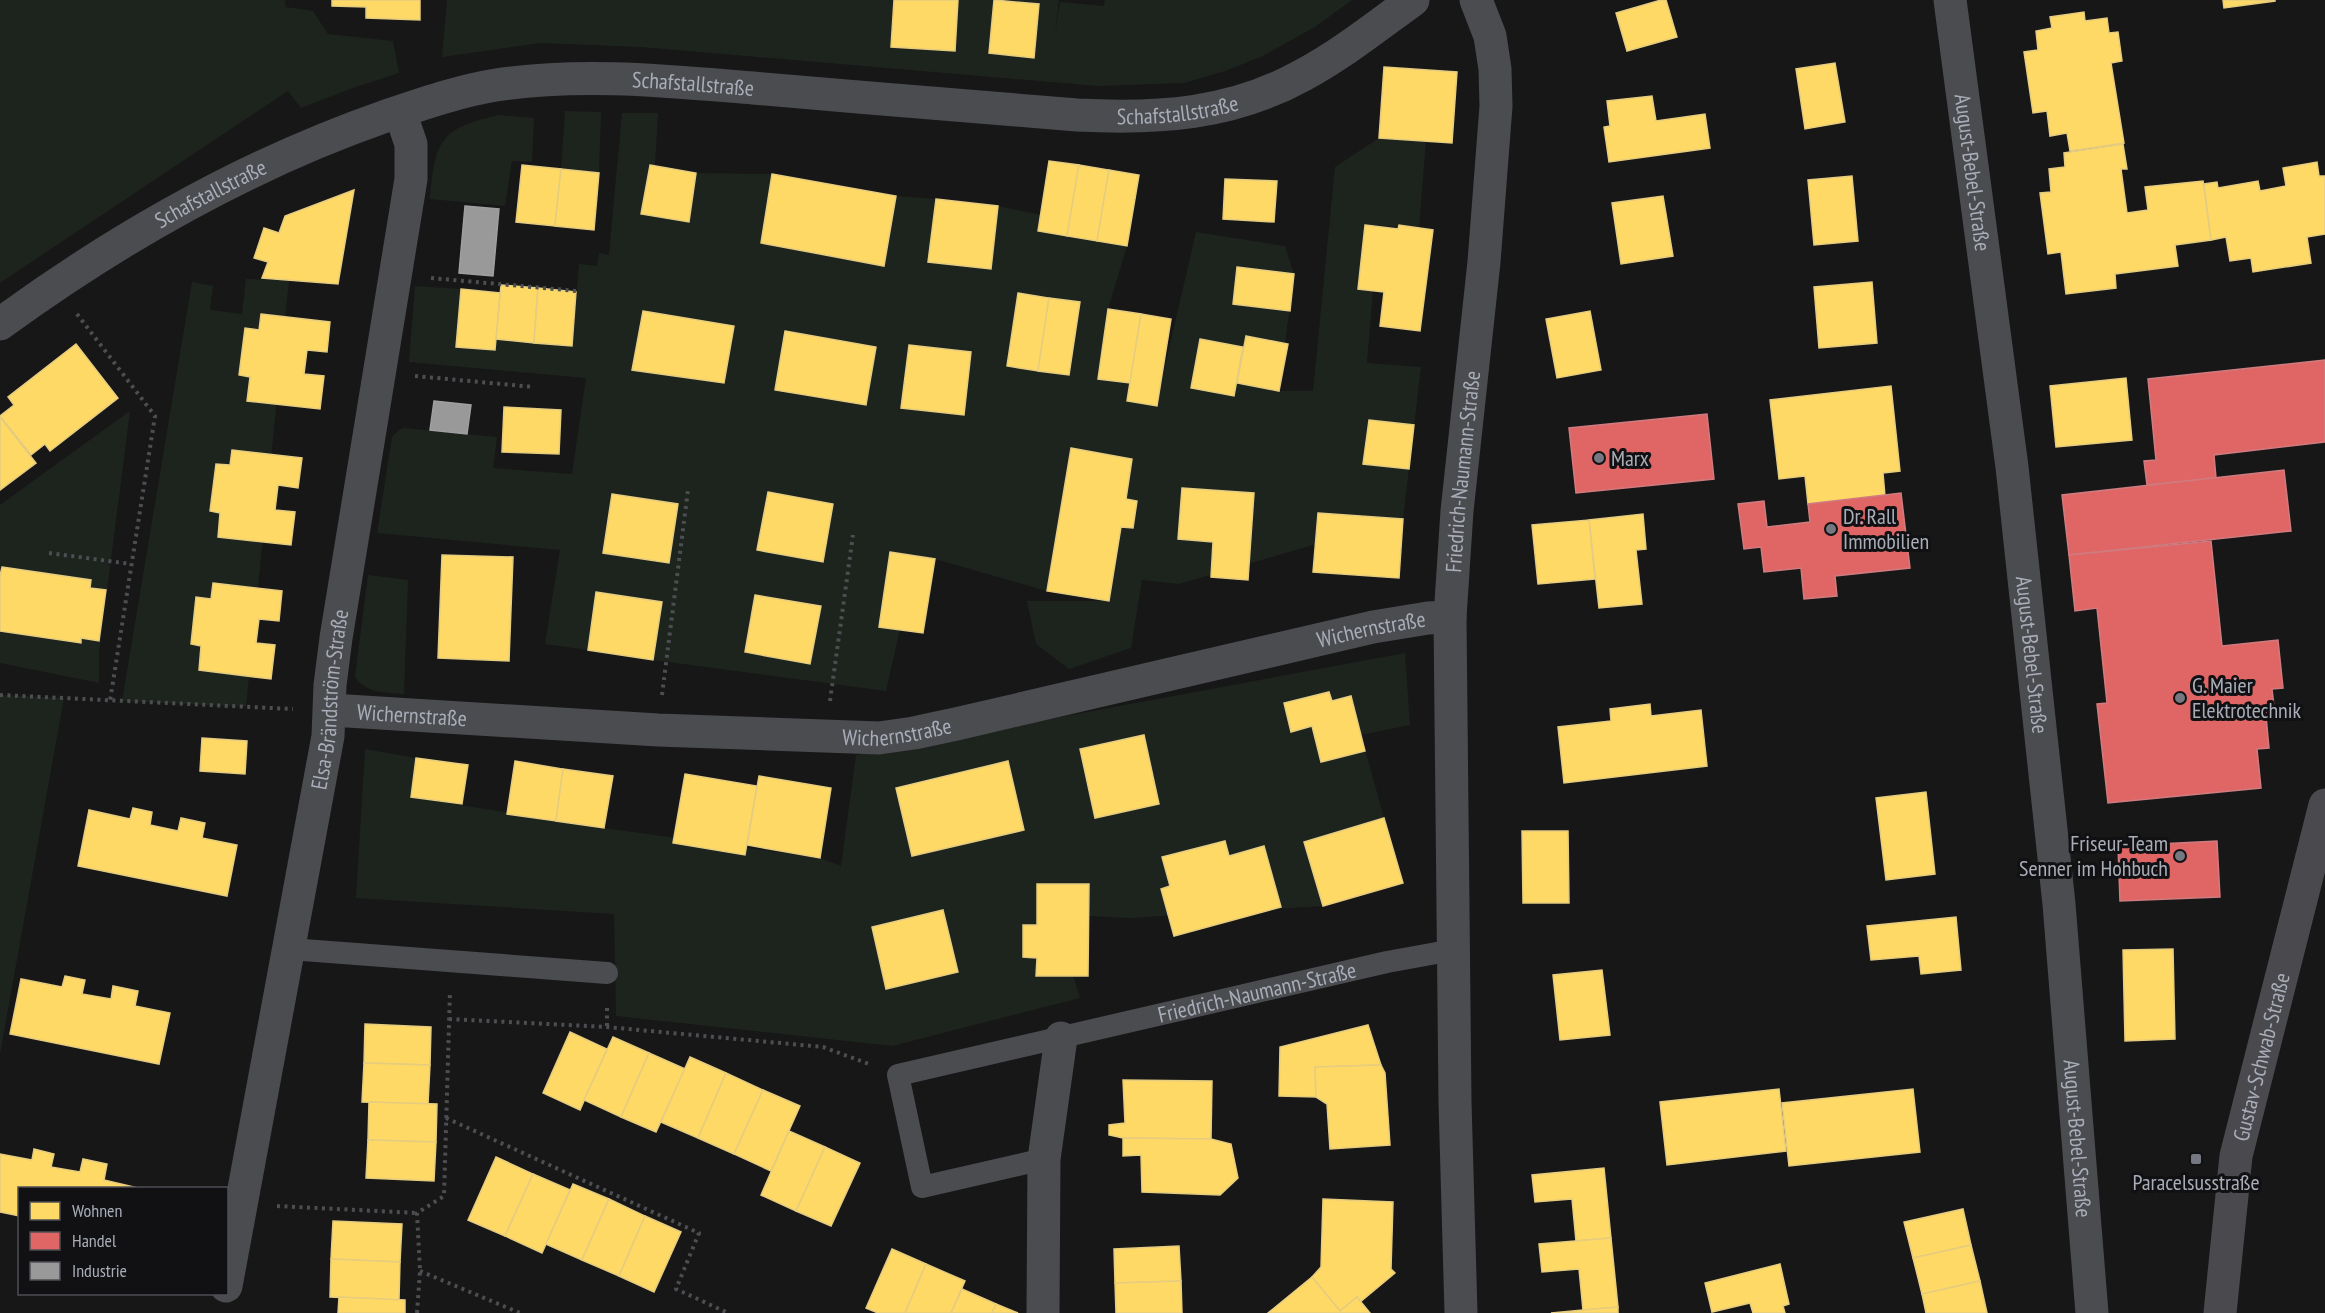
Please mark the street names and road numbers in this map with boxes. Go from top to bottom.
street label: Schafstallstraße [632,65,755,102]
street label: Schafstallstraße [1117,89,1241,130]
street label: August-Bebel-Straße [1949,92,1997,253]
street label: Schafstallstraße [150,153,271,234]
street label: Friedrich-Naumann-Straße [1439,369,1486,573]
street label: August-Bebel-Straße [2010,575,2055,735]
street label: Wichernstraße [1314,605,1427,654]
street label: Elsa-Brändström-Straße [304,607,354,792]
street label: Wichernstraße [356,698,468,732]
street label: Wichernstraße [842,711,954,752]
street label: Friedrich-Naumann-Straße [1155,956,1359,1029]
street label: Gustav-Schwab-Straße [2226,970,2296,1144]
street label: August-Bebel-Straße [2058,1059,2098,1219]

